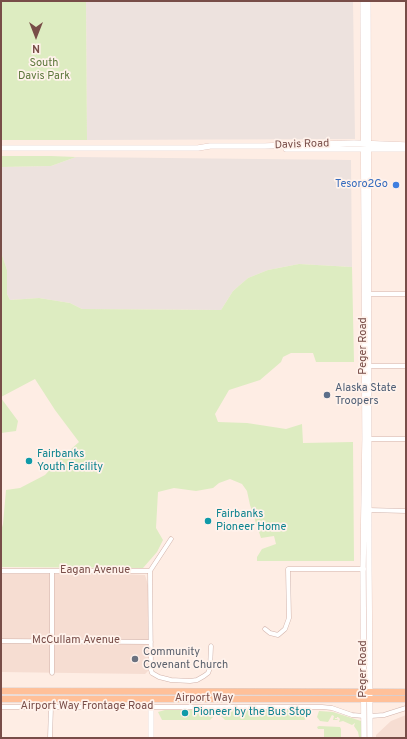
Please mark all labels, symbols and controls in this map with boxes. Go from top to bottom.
north arrow [16,16,56,56]
text: N [32,41,40,55]
park label: South Davis Park [18,57,70,83]
street label: Davis Road [274,137,330,153]
place label: Tesoro2Go [335,178,388,192]
marker: Tesoro2Go [391,180,401,190]
street label: Peger Road [357,317,371,375]
place label: Alaska State Troopers [335,382,396,408]
marker: Alaska State Troopers [322,390,332,400]
place label: Fairbanks Youth Facility [37,448,103,474]
marker: Fairbanks Youth Facility [24,456,34,466]
place label: Fairbanks Pioneer Home [216,508,286,534]
marker: Fairbanks Pioneer Home [203,516,213,526]
street label: Eagan Avenue [60,564,130,578]
street label: McCullam Avenue [32,634,120,648]
street label: Peger Road [357,640,371,698]
place label: Community Covenant Church [143,646,228,672]
marker: Community Covenant Church [130,654,140,664]
street label: Airport Way [175,692,233,706]
street label: Airport Way Frontage Road [21,700,153,714]
place label: Pioneer by the Bus Stop [193,706,311,720]
marker: Pioneer by the Bus Stop [180,708,190,718]

